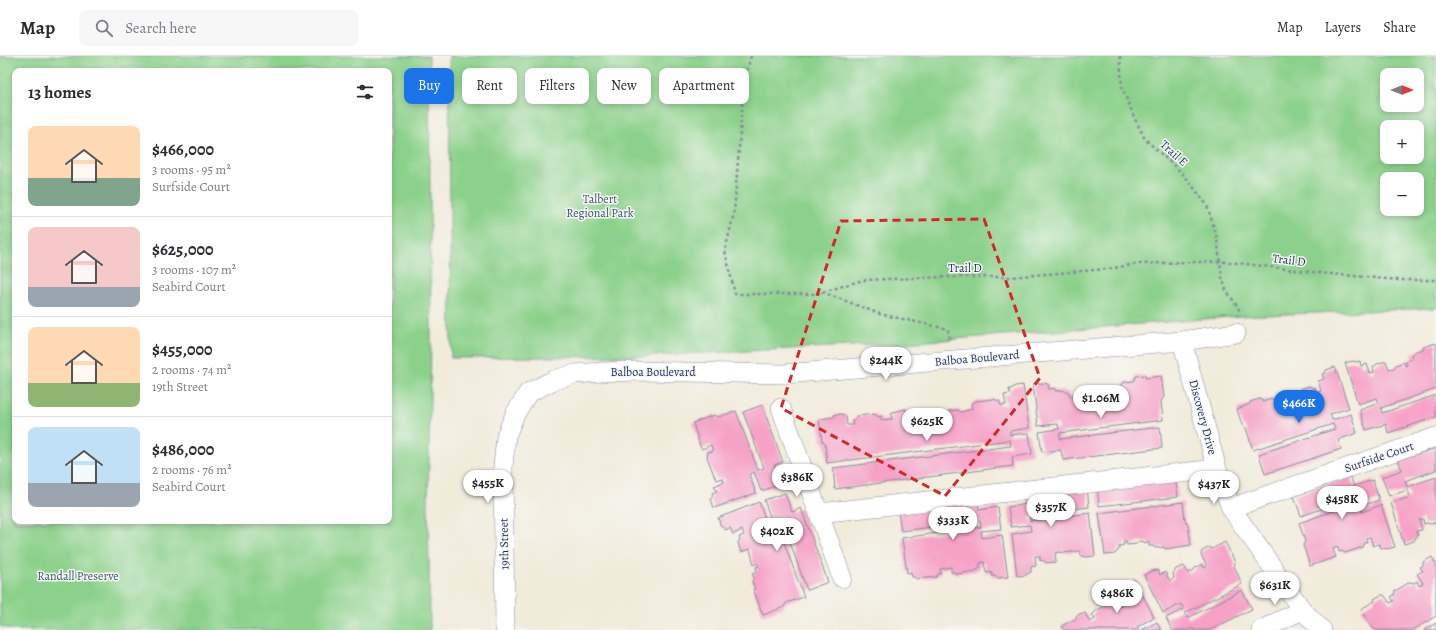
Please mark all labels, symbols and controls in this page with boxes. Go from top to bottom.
search box [79,10,359,46]
text: Map [20,15,55,41]
icon: search [93,17,115,39]
text: Search here [125,18,197,38]
text: Map [1277,18,1303,37]
text: Layers [1325,18,1361,37]
text: Share [1383,18,1416,37]
chip: Buy [404,68,454,104]
chip: Rent [462,68,517,104]
chip: Filters [525,68,589,104]
chip: New [597,68,651,104]
chip: Apartment [659,68,749,104]
north arrow [1380,68,1424,112]
map controls [1380,68,1424,216]
text: 13 homes [28,81,91,104]
icon: filters [354,81,376,103]
button: + [1380,120,1424,164]
street label: Trail E [1157,136,1191,170]
text: $466,000 [152,138,214,161]
icon: home [60,142,108,190]
text: 3 rooms · 95 m² [152,161,231,178]
button: − [1380,172,1424,216]
text: Surfside Court [152,178,230,195]
park label: Talbert Regional Park [566,191,634,221]
text: $625,000 [152,238,214,261]
icon: home [60,243,108,291]
street label: Trail D [1271,250,1307,270]
street label: Trail D [948,260,982,276]
text: 3 rooms · 107 m² [152,261,236,278]
text: Seabird Court [152,278,226,295]
text: $455,000 [152,338,213,361]
icon: home [60,343,108,391]
street label: Balboa Boulevard [934,346,1021,370]
pin: $244K [858,347,914,381]
text: $244K [869,351,903,368]
text: 2 rooms · 74 m² [152,361,231,378]
street label: Balboa Boulevard [610,364,696,380]
text: 19th Street [152,378,208,395]
street label: Discovery Drive [1185,378,1221,456]
pin: $1.06M [1068,385,1134,419]
text: $1.06M [1082,389,1120,406]
pin: $466K [1271,390,1327,424]
text: $466K [1283,394,1315,411]
pin: $625K [899,408,955,442]
text: $625K [911,412,943,429]
text: $486,000 [152,438,214,461]
street label: Surfside Court [1342,438,1416,476]
icon: home [60,443,108,491]
text: 2 rooms · 76 m² [152,461,231,478]
pin: $386K [769,464,825,498]
text: $386K [781,468,813,485]
pin: $455K [460,470,516,504]
pin: $437K [1186,471,1242,505]
text: $455K [472,474,504,491]
text: $437K [1198,475,1230,492]
text: Seabird Court [152,478,226,495]
pin: $458K [1314,486,1370,520]
text: $458K [1326,490,1358,507]
pin: $357K [1023,494,1079,528]
text: $357K [1035,498,1067,515]
pin: $333K [925,507,981,541]
text: $333K [937,511,969,528]
street label: 19th Street [496,518,512,570]
pin: $402K [749,518,805,552]
text: $402K [760,522,794,539]
park label: Randall Preserve [37,568,119,584]
pin: $631K [1247,572,1303,606]
text: $631K [1260,576,1290,593]
pin: $486K [1089,580,1145,614]
text: $486K [1100,584,1134,601]

